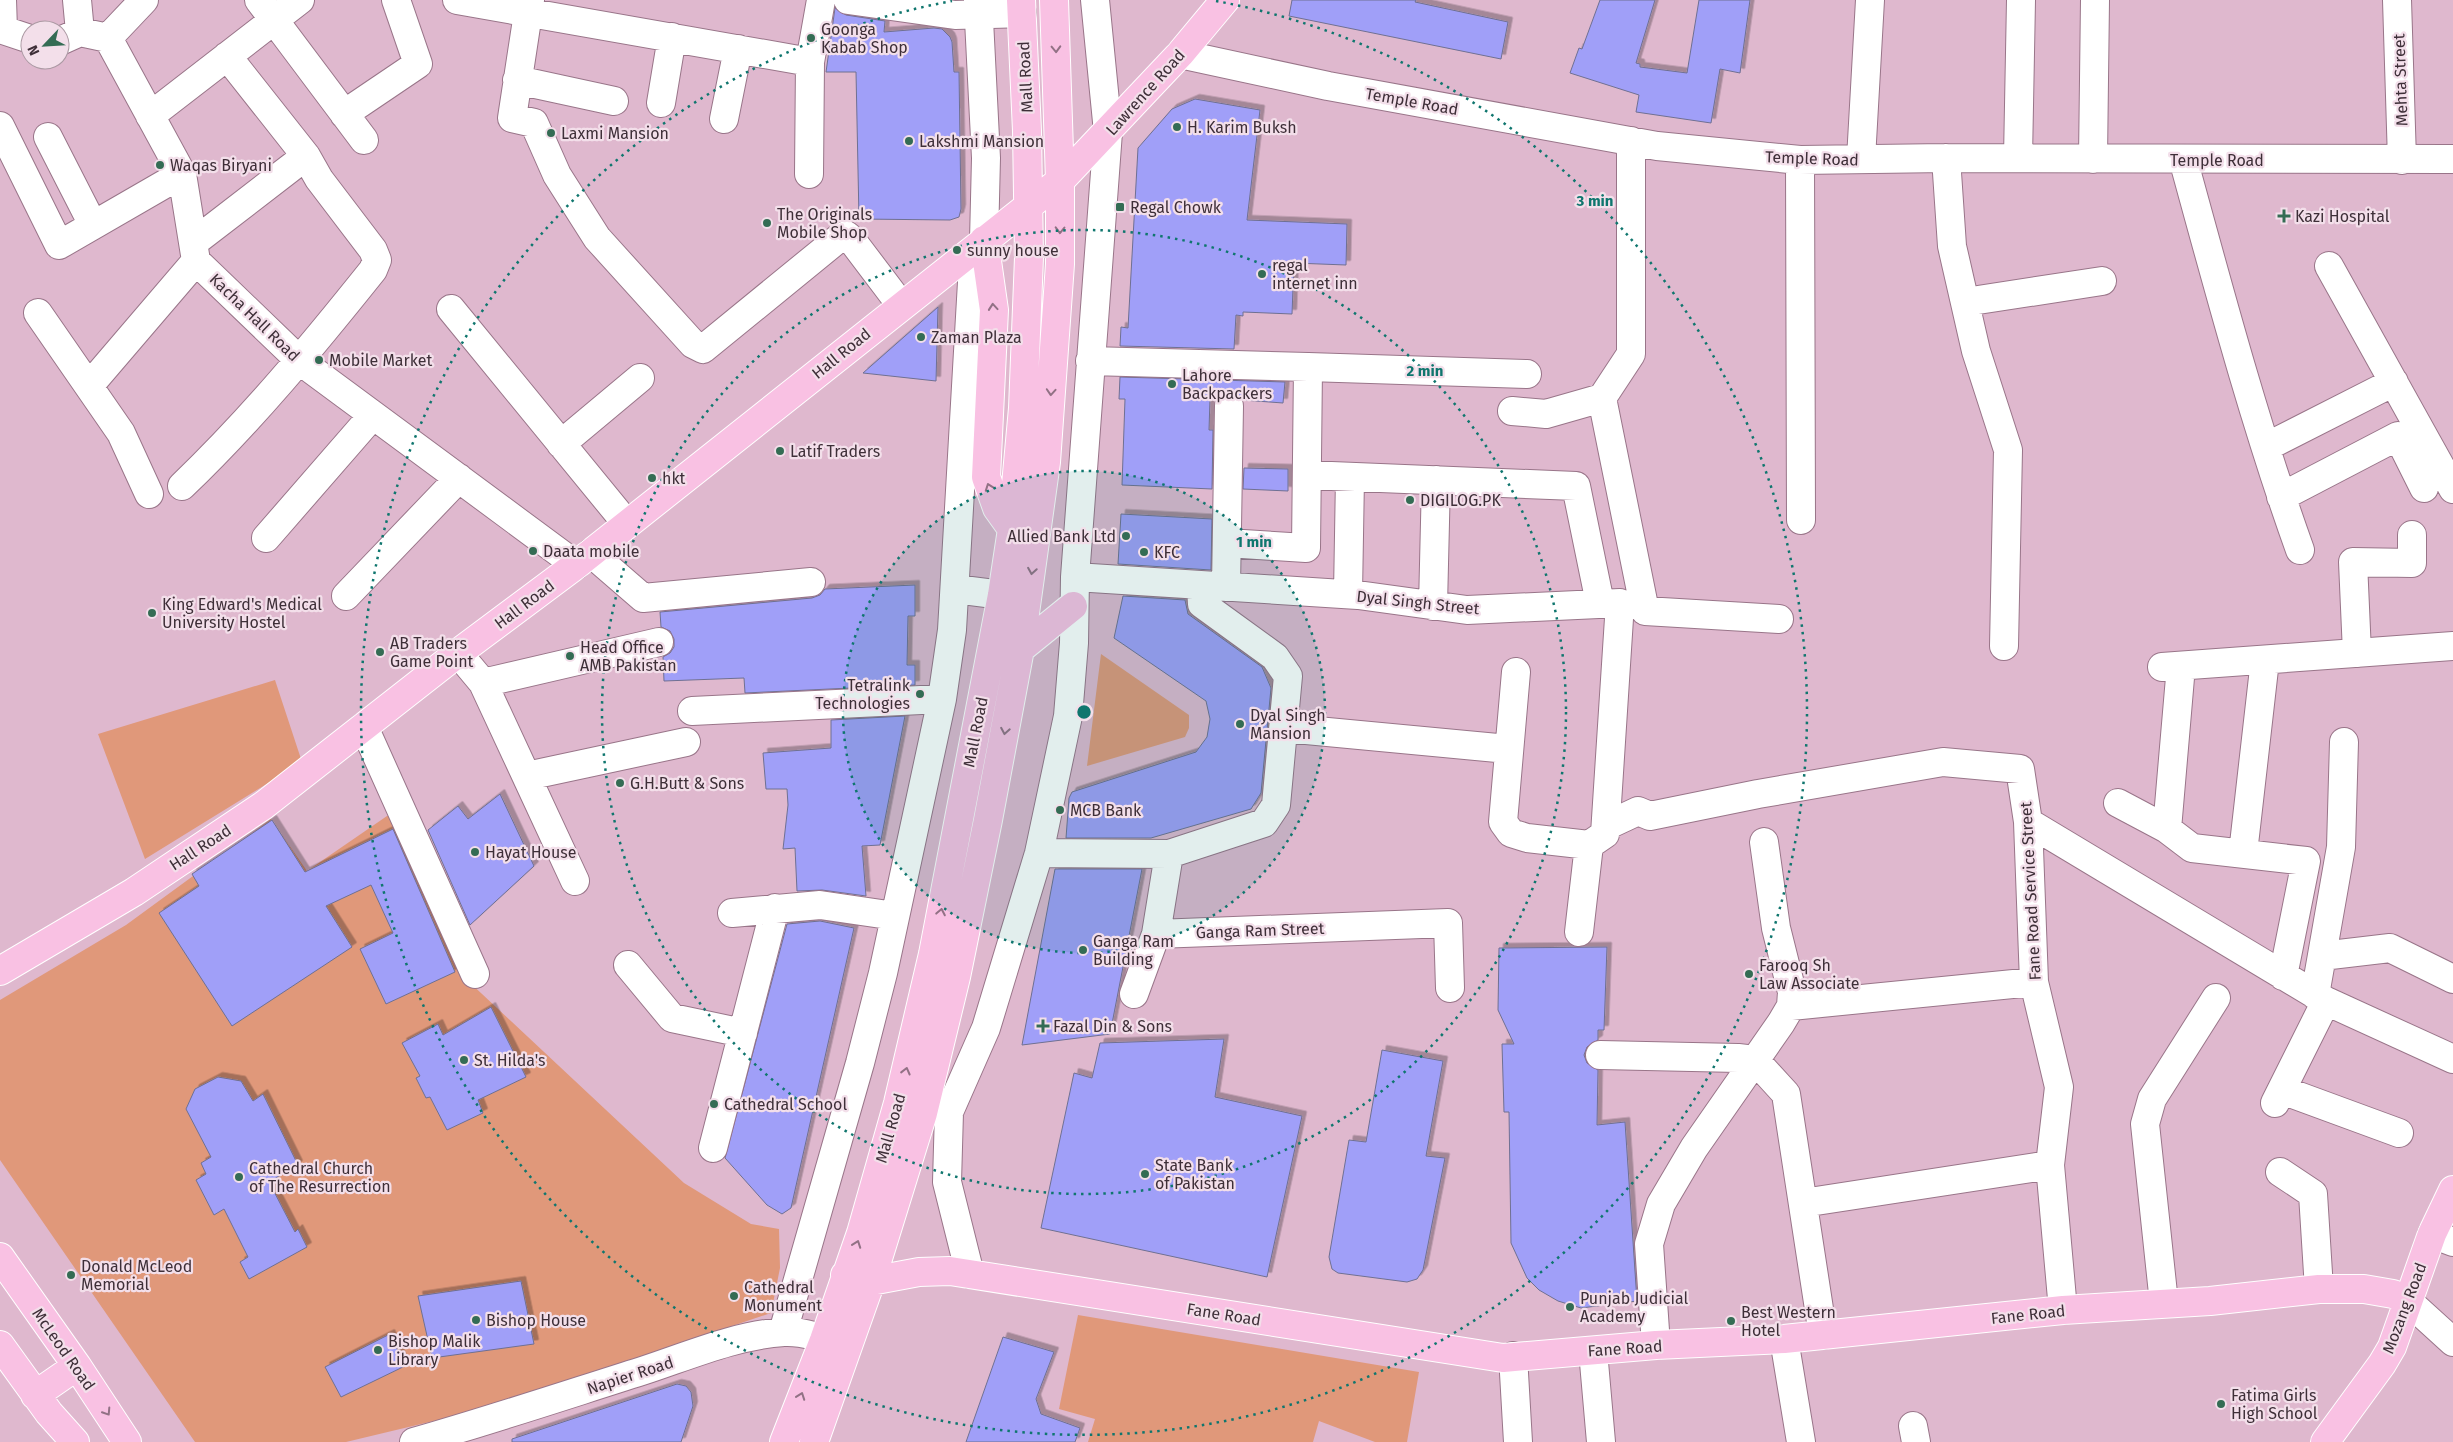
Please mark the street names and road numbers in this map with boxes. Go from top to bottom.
street label: Mehta Street [2389,33,2412,127]
street label: Mall Road [1014,41,1037,113]
street label: Lawrence Road [1102,46,1189,139]
street label: Temple Road [1364,84,1460,119]
street label: Temple Road [1765,147,1859,170]
street label: Temple Road [2170,151,2264,170]
street label: Kacha Hall Road [206,270,304,365]
street label: Hall Road [808,324,874,383]
street label: Hall Road [491,576,558,633]
street label: Dyal Singh Street [1356,587,1480,618]
street label: Mall Road [959,695,992,769]
street label: Fane Road Service Street [2016,801,2045,981]
street label: Hall Road [166,820,235,874]
street label: Ganga Ram Street [1195,919,1325,942]
street label: Mall Road [871,1091,909,1165]
street label: Mozang Road [2378,1260,2431,1356]
street label: Fane Road [1185,1299,1262,1330]
street label: Fane Road [1990,1301,2066,1328]
street label: McLeod Road [28,1304,99,1394]
street label: Fane Road [1587,1336,1663,1361]
street label: Napier Road [585,1353,676,1398]

